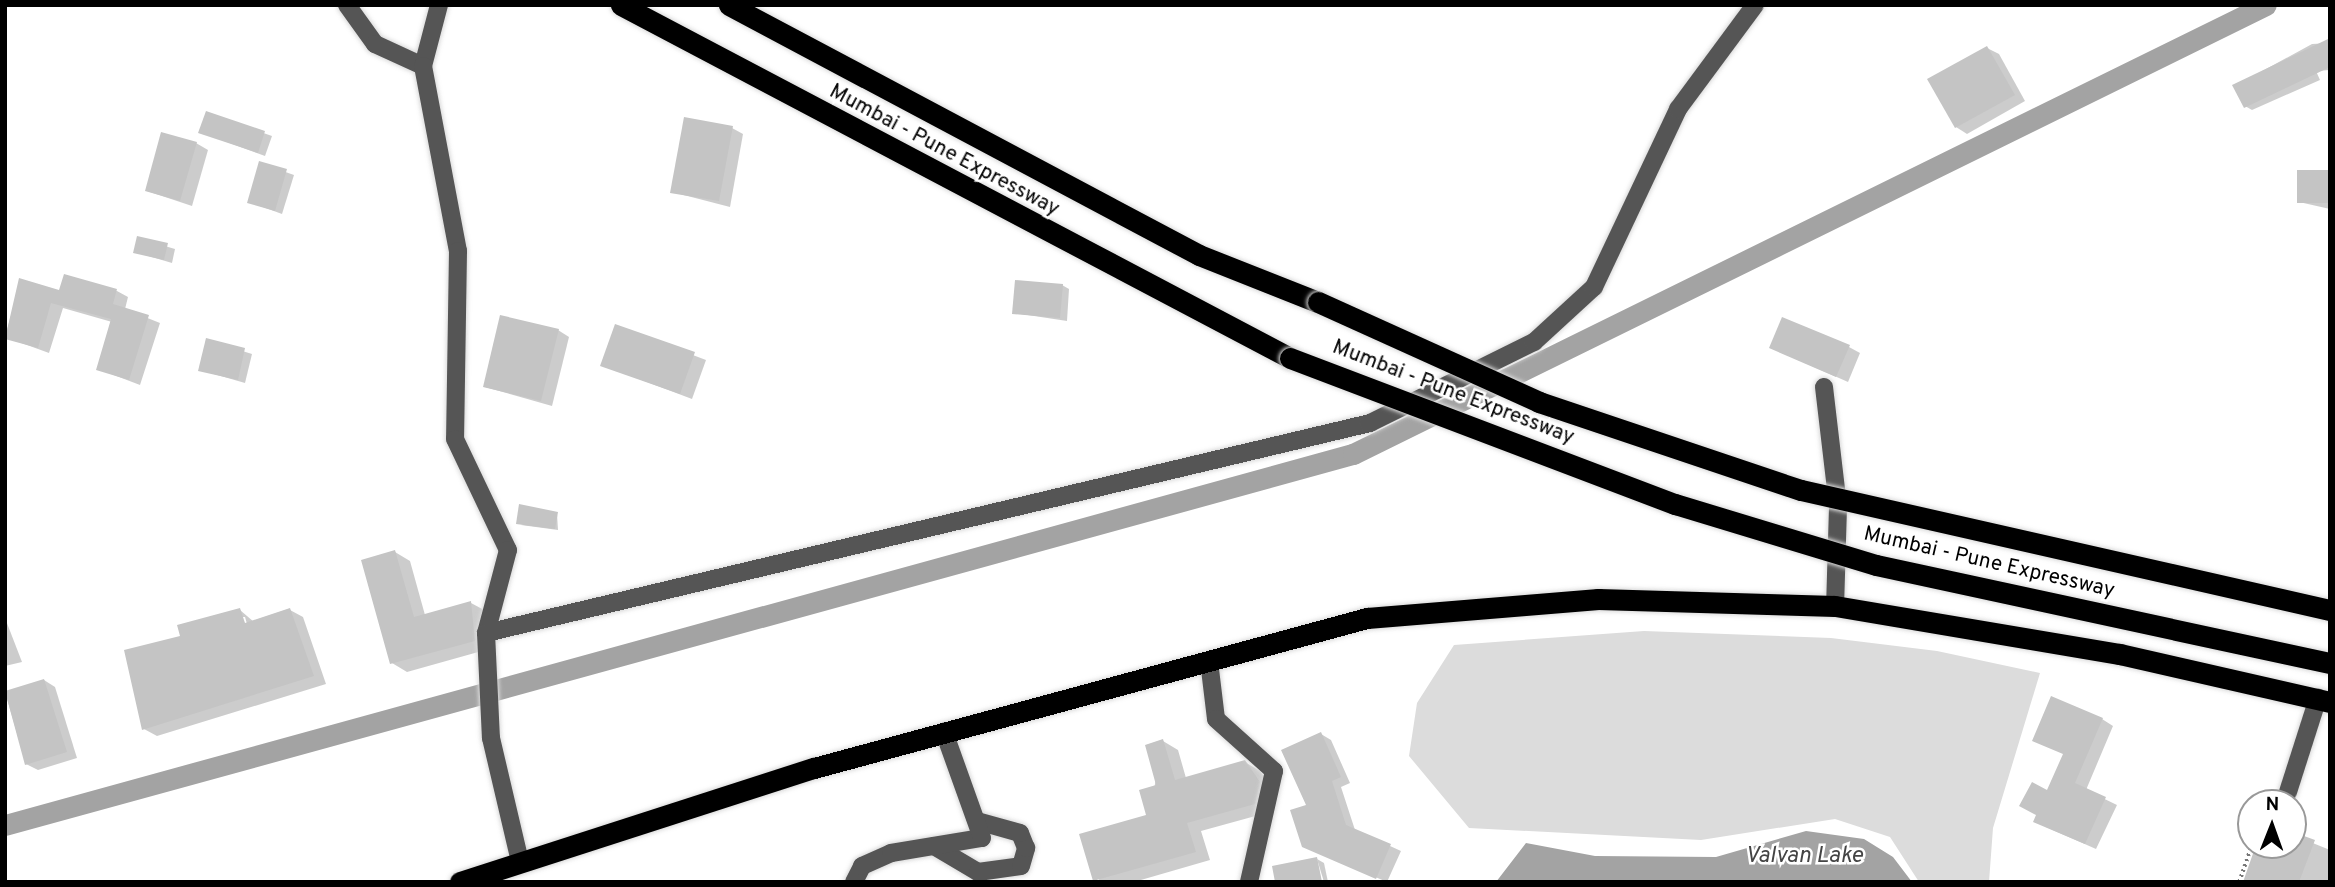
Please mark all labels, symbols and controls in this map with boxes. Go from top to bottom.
street label: Mumbai - Pune Expressway [825,80,1063,222]
street label: Mumbai - Pune Expressway [1328,335,1578,451]
street label: Mumbai - Pune Expressway [1861,522,2117,604]
north arrow [2237,789,2307,859]
text: N [2265,793,2279,817]
water label: Valvan Lake [1745,843,1863,871]

